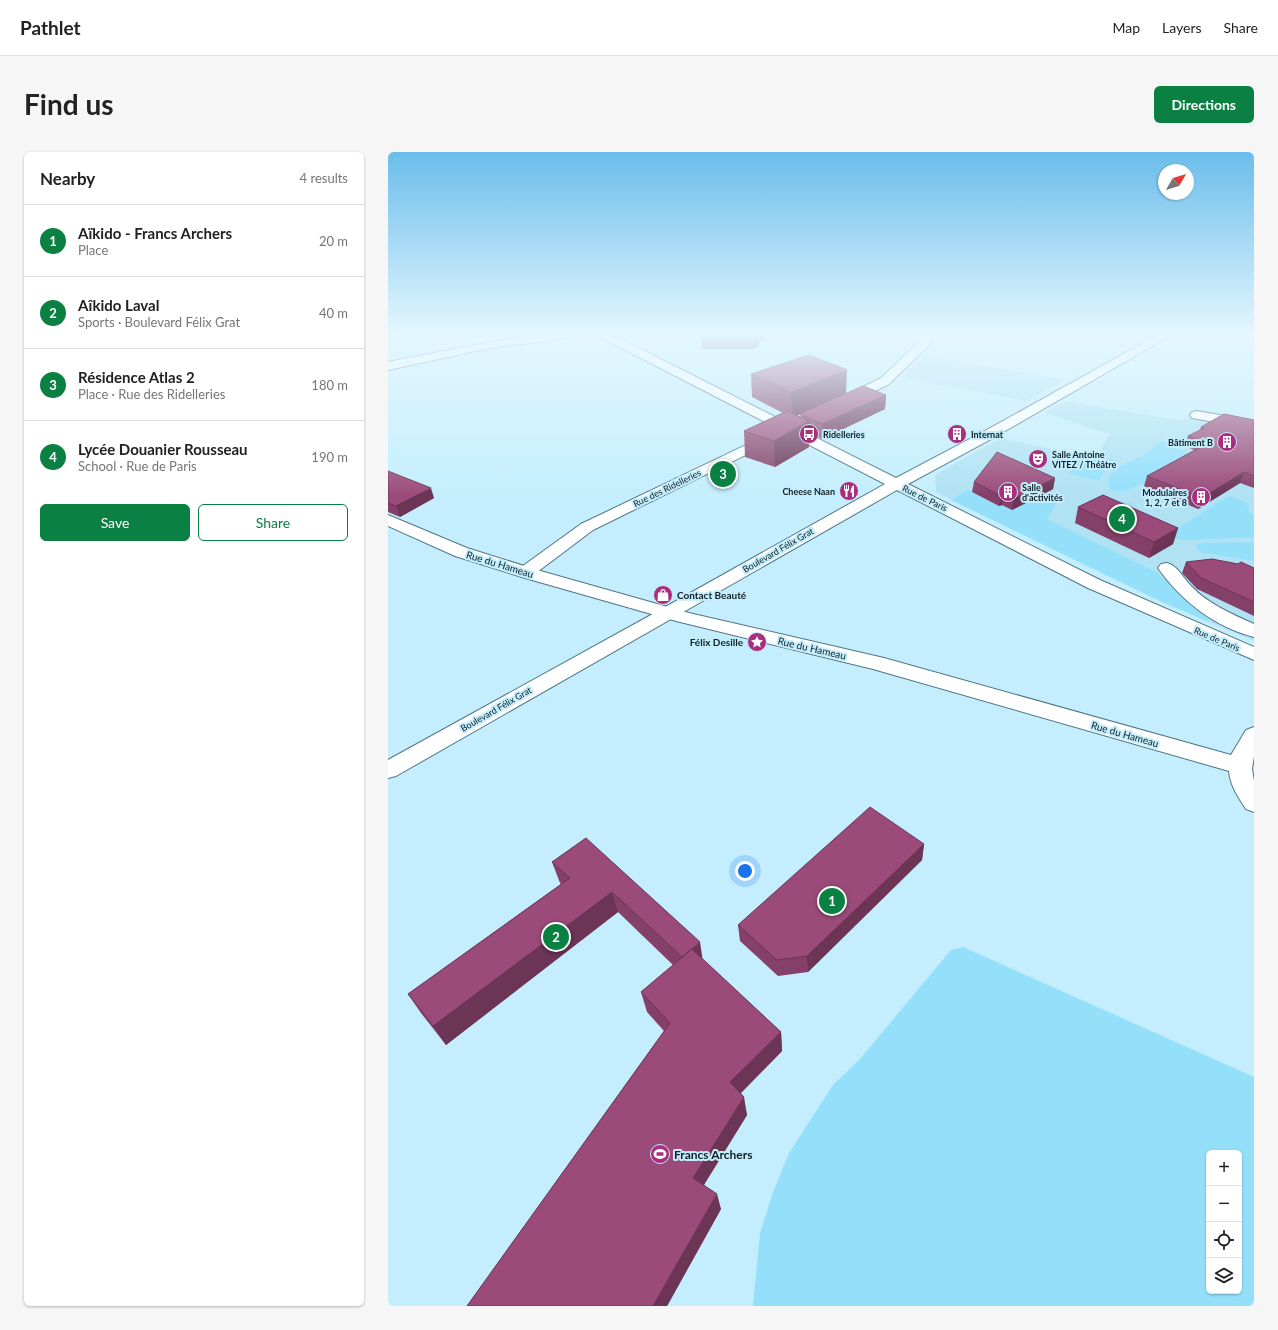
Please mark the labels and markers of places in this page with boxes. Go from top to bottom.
bus stop icon: Ridelleries [798,423,820,445]
building icon: Internat [946,423,968,445]
place label: Ridelleries [823,429,865,440]
place label: Internat [971,429,1004,440]
building icon: Bâtiment B [1216,431,1238,453]
place label: Bâtiment B [1168,437,1213,448]
theatre icon: Salle Antoine VITEZ / Théâtre [1027,448,1049,470]
place label: Salle Antoine VITEZ / Théâtre [1051,449,1117,470]
pin: 3 [710,459,736,489]
restaurant icon: Cheese Naan [838,480,860,502]
building icon: Salle d'activités [997,481,1019,503]
place label: Salle d'activités [1022,482,1063,503]
place label: Cheese Naan [782,486,835,497]
building icon: Modulaires 1, 2, 7 et 8 [1190,486,1212,508]
place label: Modulaires 1, 2, 7 et 8 [1142,487,1187,508]
pin: 4 [1109,504,1135,534]
shop icon: Contact Beauté [652,584,674,606]
place label: Contact Beauté [677,589,747,601]
place icon: Félix Desille [746,631,768,653]
place label: Félix Desille [690,636,744,648]
pin: 1 [819,886,845,916]
pin: 2 [543,922,569,952]
sports icon: Francs Archers [649,1143,671,1165]
place label: Francs Archers [674,1147,752,1162]

